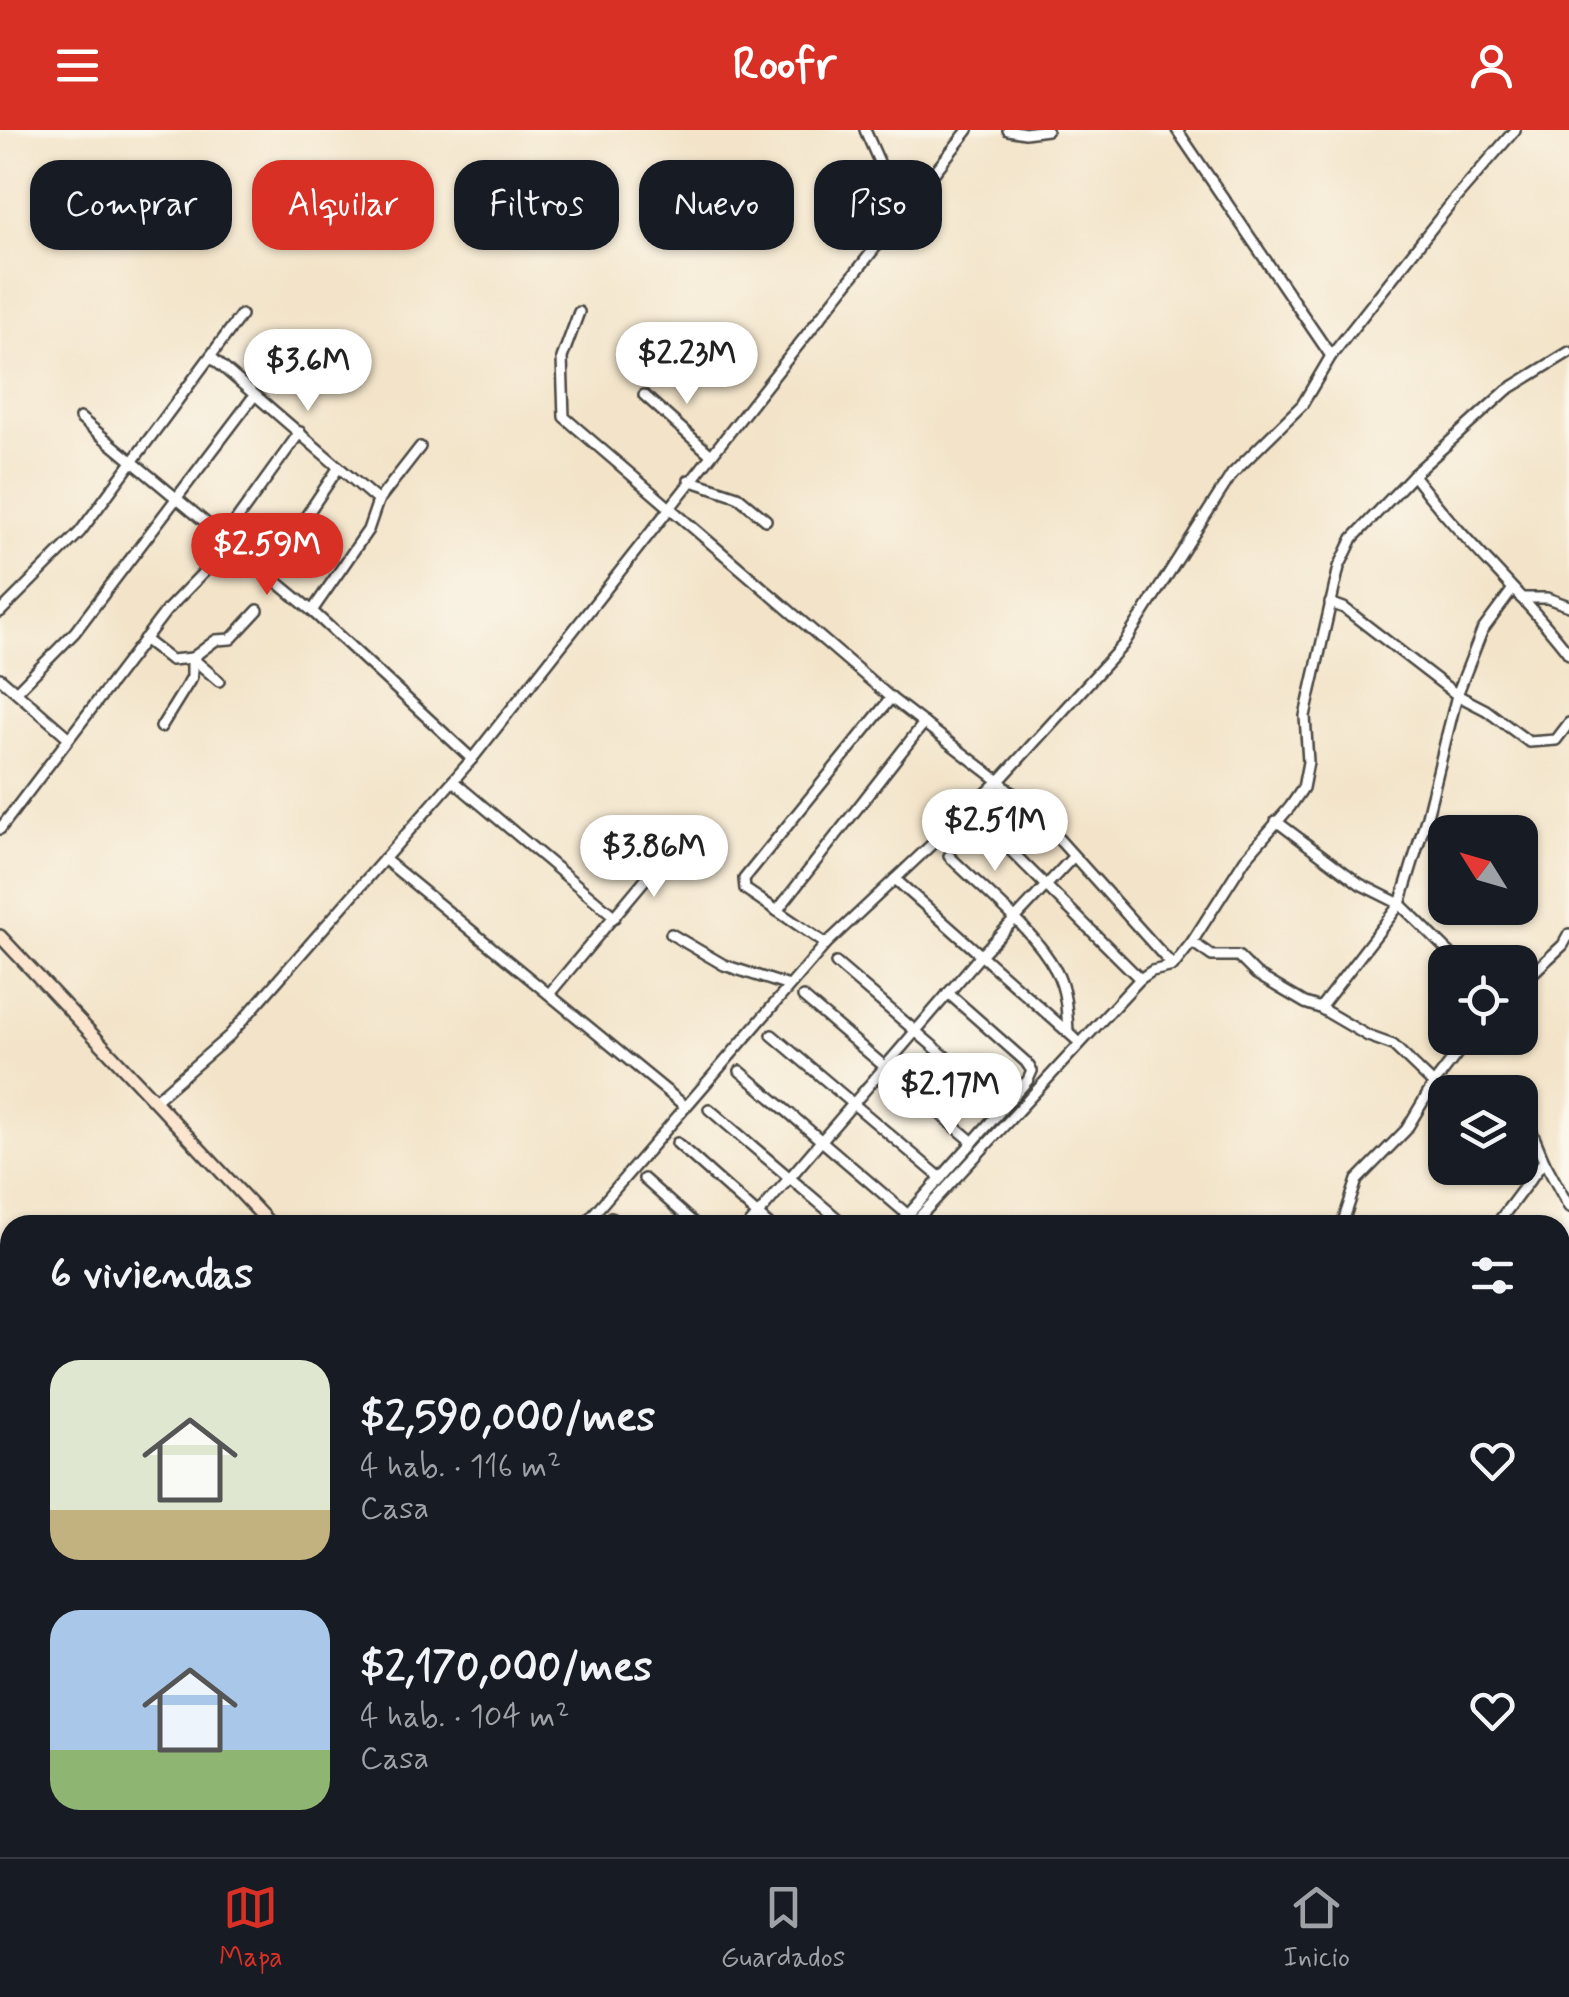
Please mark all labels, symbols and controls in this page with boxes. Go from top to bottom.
text: Roofr [733,36,836,95]
icon: menu [50,38,105,93]
icon: person [1464,38,1519,93]
chip: Comprar [30,160,232,250]
chip: Alquilar [252,160,434,250]
chip: Filtros [454,160,619,250]
chip: Nuevo [639,160,794,250]
chip: Piso [814,160,942,250]
pin: $2.23M [606,322,768,407]
pin: $3.6M [238,329,378,414]
text: $2.23M [638,333,736,375]
text: $3.6M [266,340,350,382]
pin: $2.59M [186,513,348,598]
text: $2.59M [213,524,321,566]
pin: $2.51M [914,789,1076,874]
text: $2.51M [944,800,1046,842]
pin: $3.86M [573,815,735,900]
north arrow [1428,815,1538,925]
map controls [1428,815,1538,1185]
text: $3.86M [602,826,706,868]
button: locate [1428,945,1538,1055]
pin: $2.17M [869,1053,1031,1138]
text: $2.17M [900,1064,1000,1106]
button: layers [1428,1075,1538,1185]
text: 6 viviendas [50,1248,253,1303]
icon: filters [1465,1248,1520,1303]
text: $2,590,000/mes [360,1391,655,1446]
icon: home [130,1400,250,1520]
icon: heart [1465,1433,1520,1488]
text: 4 hab. · 116 m² [360,1446,561,1488]
text: Casa [360,1488,429,1530]
text: $2,170,000/mes [360,1641,652,1696]
icon: home [130,1650,250,1770]
icon: heart [1465,1683,1520,1738]
text: 4 hab. · 104 m² [360,1696,570,1738]
text: Casa [360,1738,429,1780]
tab: Mapa [219,1880,283,1977]
tab: Guardados [721,1880,845,1977]
tab: Inicio [1283,1880,1350,1977]

